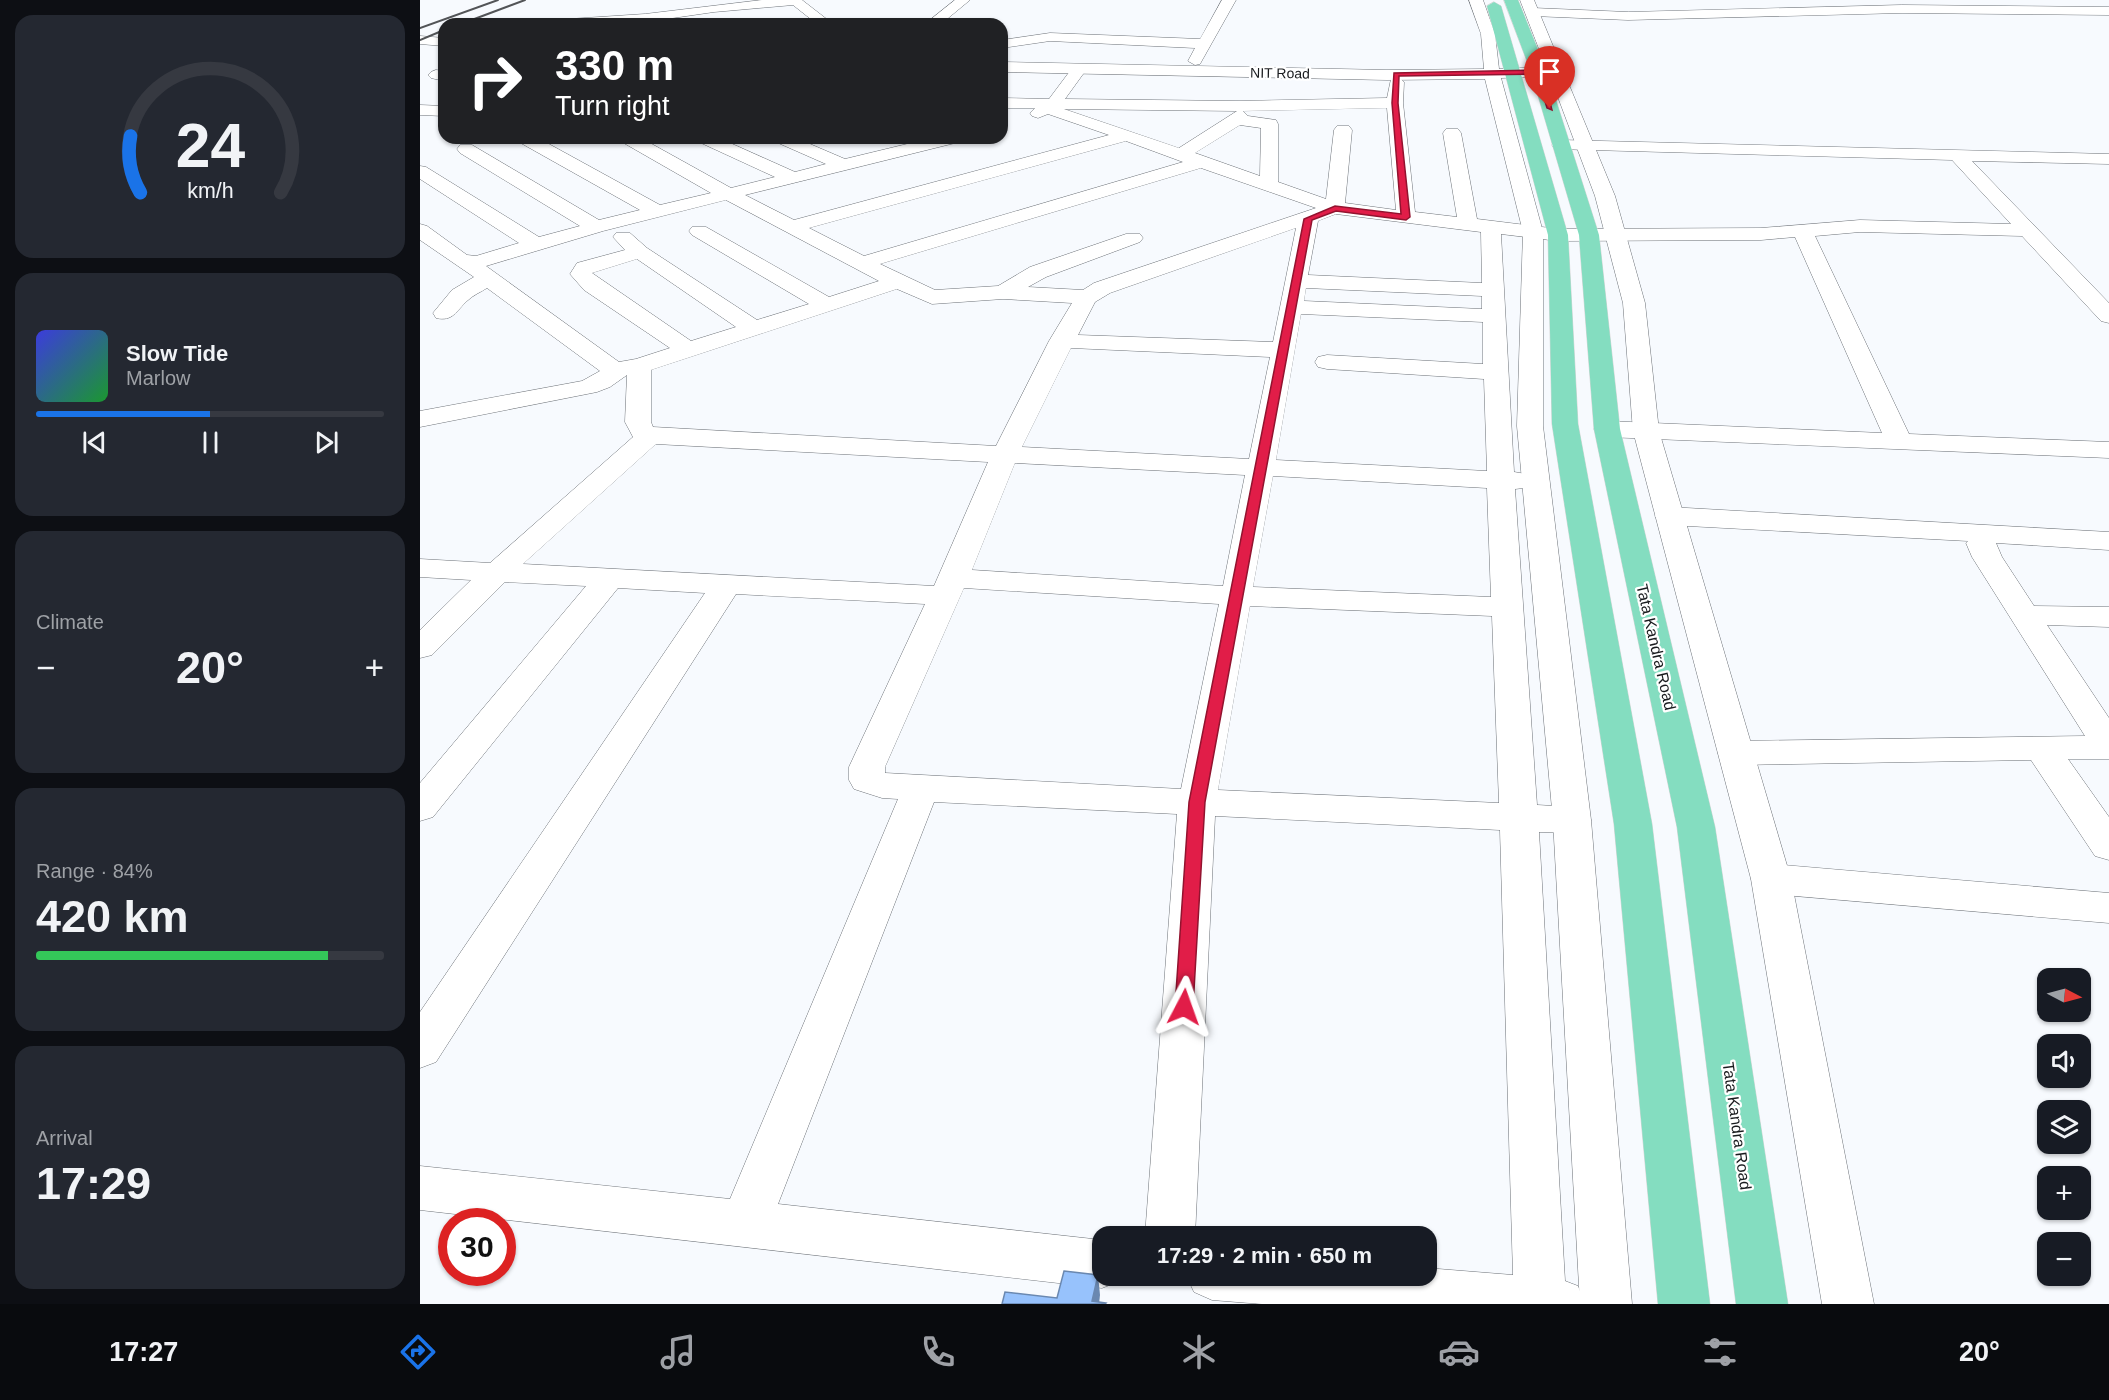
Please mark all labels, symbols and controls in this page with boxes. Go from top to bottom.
icon: right [456,42,534,120]
text: 330 m [555,42,674,89]
pin [1524,46,1575,108]
icon: arrive [1533,55,1566,88]
street label: NIT Road [1250,64,1310,82]
text: Turn right [555,91,670,121]
text: 24 [175,112,245,181]
text: km/h [187,180,233,204]
text: Slow Tide [126,341,228,366]
text: Marlow [126,367,190,389]
icon: previous [78,426,111,459]
icon: pause [194,426,227,459]
icon: next [310,426,343,459]
street label: Tata Kandra Road [1633,582,1679,712]
text: Climate [36,611,104,633]
text: 20° [176,642,244,693]
text: − [36,649,55,686]
text: + [365,649,384,686]
text: Range · 84% [36,860,153,882]
text: 420 km [36,891,189,942]
north arrow [2037,968,2091,1022]
map controls [2037,968,2091,1286]
position arrow [1152,975,1216,1039]
button: sound [2037,1034,2091,1088]
street label: Tata Kandra Road [1720,1061,1754,1191]
button: layers [2037,1100,2091,1154]
text: Arrival [36,1127,93,1149]
text: 17:29 [36,1158,151,1209]
button: + [2037,1166,2091,1220]
speed limit sign: 30 [438,1208,516,1286]
button: − [2037,1232,2091,1286]
text: 17:29 · 2 min · 650 m [1157,1243,1372,1268]
icon: directions [397,1331,439,1373]
icon: music [657,1331,699,1373]
icon: phone [917,1331,959,1373]
icon: climate [1178,1331,1220,1373]
icon: car [1438,1331,1480,1373]
icon: filters [1699,1331,1741,1373]
text: 17:27 [109,1337,178,1367]
text: 20° [1959,1337,2000,1367]

